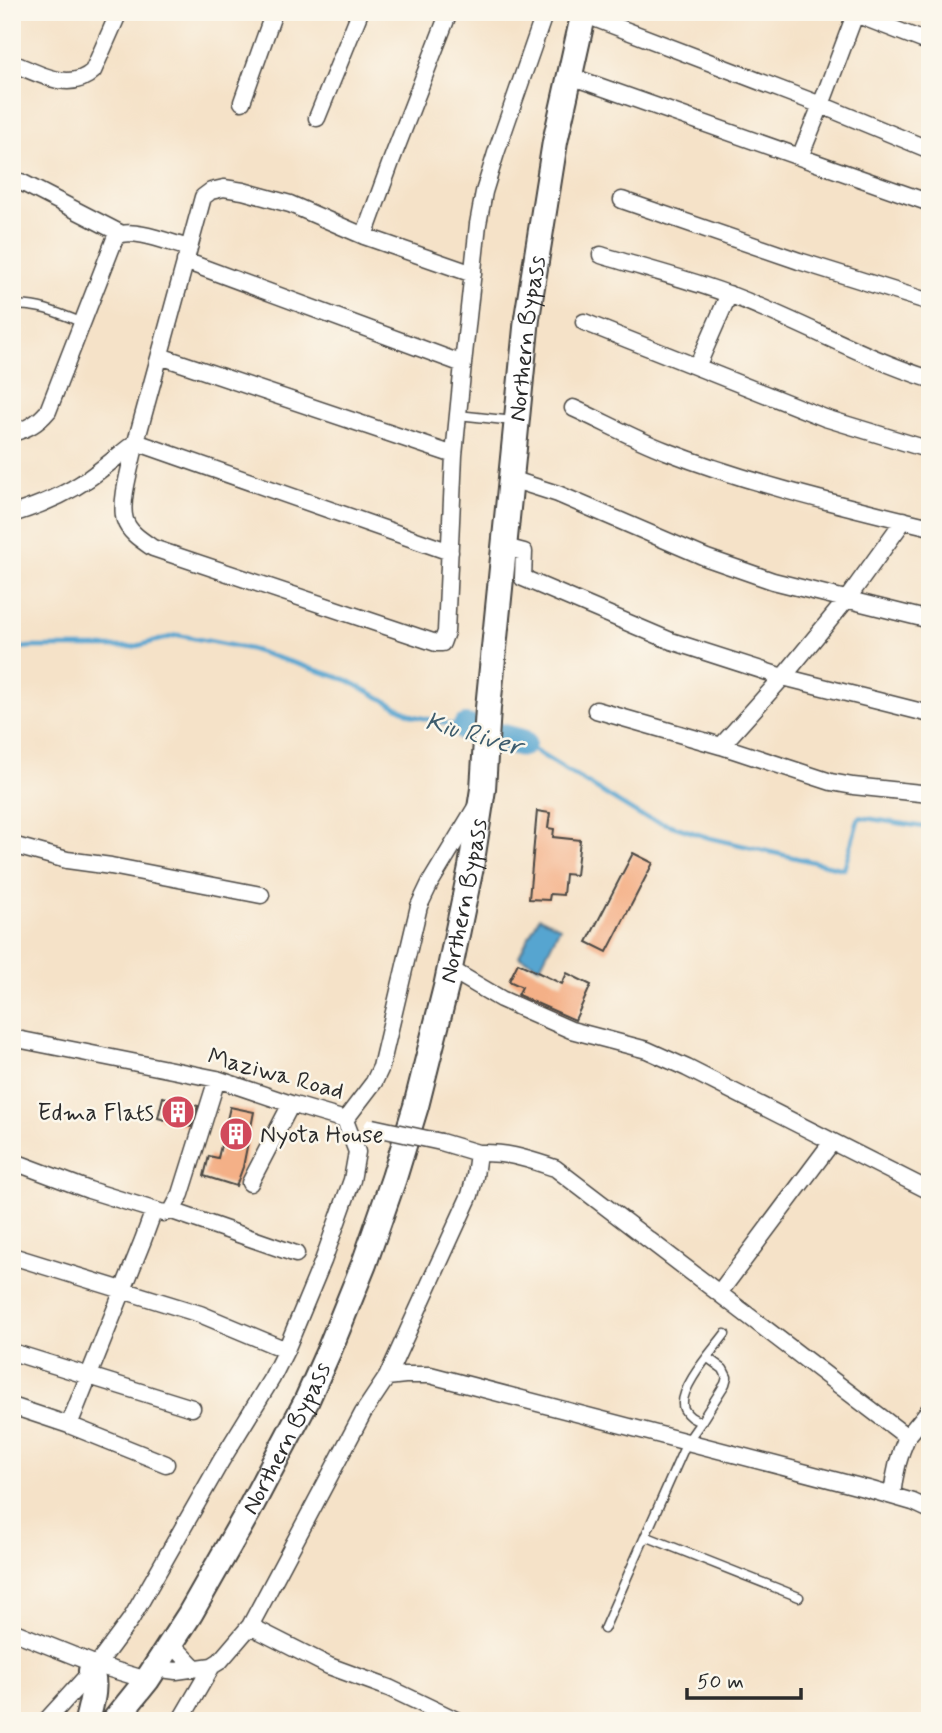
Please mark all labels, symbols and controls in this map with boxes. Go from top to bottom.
street label: Northern Bypass [503,253,554,423]
water label: Kiu River [421,705,529,766]
street label: Northern Bypass [433,816,495,986]
street label: Maziwa Road [204,1041,347,1108]
building icon: Edma Flats [159,1093,197,1131]
place label: Edma Flats [37,1098,154,1129]
building icon: Nyota House [217,1115,255,1153]
place label: Nyota House [260,1120,384,1151]
street label: Northern Bypass [235,1357,339,1520]
scale bar [687,1656,800,1700]
text: 50 m [697,1668,744,1696]

